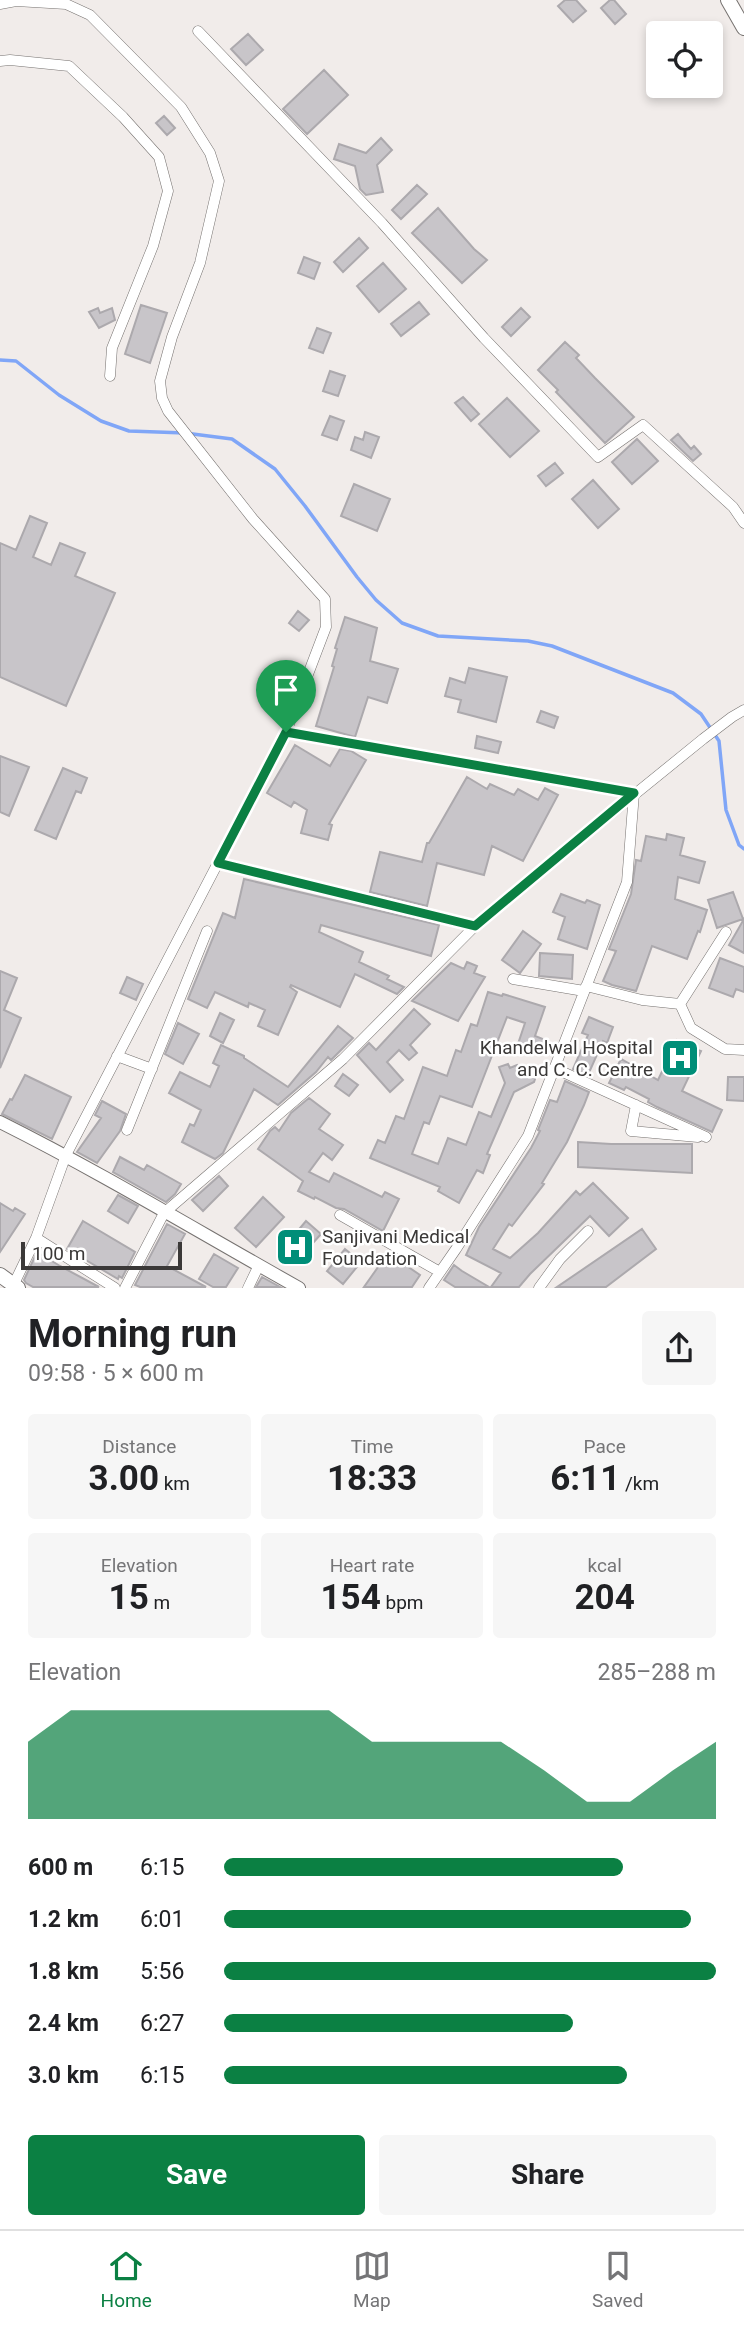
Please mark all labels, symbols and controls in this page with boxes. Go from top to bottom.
map controls [646,21,723,98]
button: locate [646,21,723,98]
pin [256,660,316,732]
icon: arrive [267,671,305,709]
place label: Khandelwal Hospital and C. C. Centre [480,1036,653,1081]
hospital icon: Khandelwal Hospital and C. C. Centre [659,1037,701,1079]
place label: Sanjivani Medical Foundation [322,1225,469,1270]
hospital icon: Sanjivani Medical Foundation [274,1226,316,1268]
scale bar [21,1238,182,1270]
text: 100 m [32,1242,85,1265]
button: share [642,1311,716,1385]
text: Morning run [28,1312,237,1356]
text: 09:58 · 5 × 600 m [28,1360,204,1387]
text: Distance [102,1435,176,1458]
text: Time [351,1435,393,1458]
text: Pace [584,1435,626,1458]
text: 3.00 [89,1458,159,1499]
text: 18:33 [327,1458,417,1499]
text: 6:11 [550,1458,620,1499]
text: km [159,1472,190,1495]
text: /km [620,1472,659,1495]
text: Elevation [101,1554,178,1577]
text: Heart rate [330,1554,414,1577]
text: kcal [587,1554,622,1577]
text: 15 [109,1577,149,1618]
text: 154 [321,1577,381,1618]
text: 204 [575,1577,635,1618]
text: m [149,1591,170,1614]
text: bpm [381,1591,423,1614]
text: Elevation [28,1659,121,1686]
text: 285–288 m [597,1659,716,1686]
text: 600 m [28,1854,93,1881]
text: 6:15 [140,1854,184,1881]
text: 1.2 km [28,1906,99,1933]
text: 6:01 [140,1906,184,1933]
text: 1.8 km [28,1958,99,1985]
text: 5:56 [140,1958,184,1985]
text: 2.4 km [28,2010,99,2037]
text: 6:27 [140,2010,184,2037]
text: 3.0 km [28,2062,99,2089]
text: 6:15 [140,2062,184,2089]
button: Save [28,2135,365,2215]
button: Share [379,2135,716,2215]
tab: Home [101,2247,152,2312]
tab: Map [353,2247,391,2312]
tab: Saved [592,2247,643,2312]

